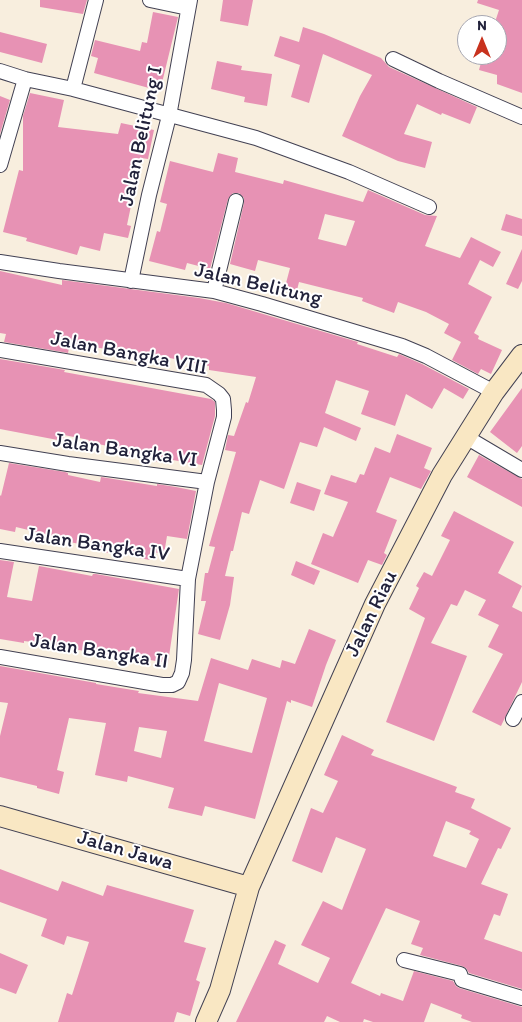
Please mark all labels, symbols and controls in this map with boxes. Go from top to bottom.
north arrow [457,15,507,65]
text: N [477,17,487,34]
street label: Jalan Belitung I [115,64,169,208]
street label: Jalan Belitung [192,258,324,312]
street label: Jalan Bangka VIII [48,326,210,382]
street label: Jalan Bangka VI [51,428,199,474]
street label: Jalan Bangka IV [23,522,171,568]
street label: Jalan Riau [340,567,404,661]
street label: Jalan Bangka II [28,629,170,675]
street label: Jalan Jawa [74,825,176,877]

